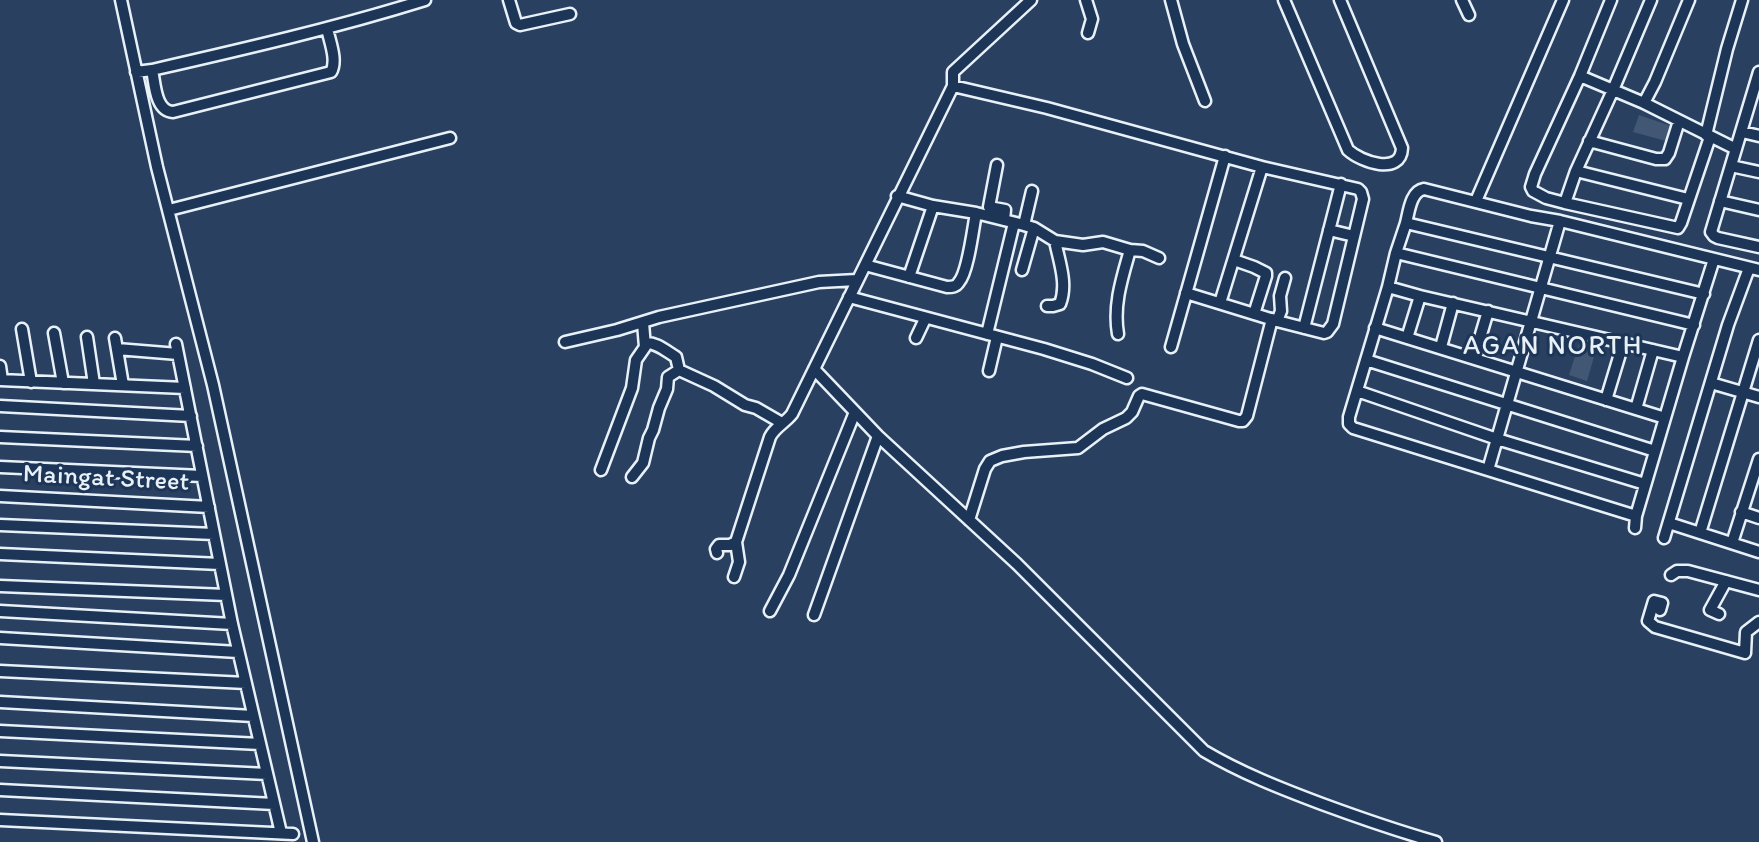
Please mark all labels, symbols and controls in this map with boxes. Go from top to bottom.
district label: AGAN NORTH [1463,331,1643,363]
street label: Maingat Street [22,459,190,499]

